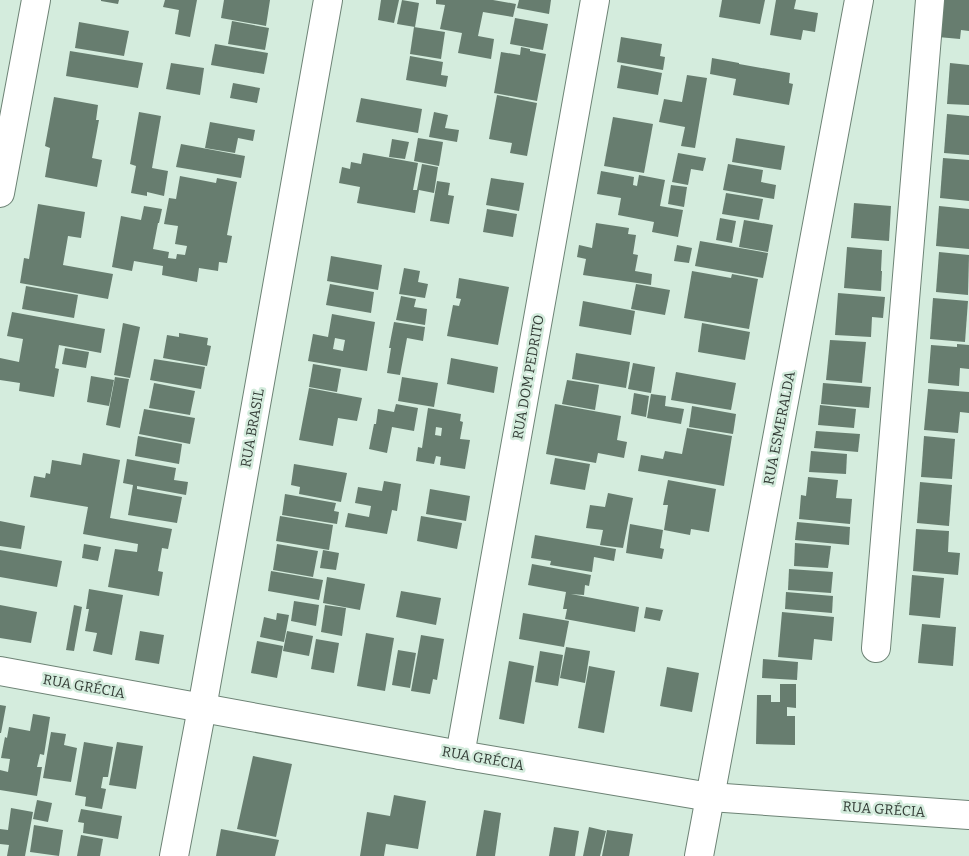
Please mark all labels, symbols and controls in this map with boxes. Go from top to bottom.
street label: RUA DOM PEDRITO [509,314,548,441]
street label: RUA ESMERALDA [760,370,799,486]
street label: RUA BRASIL [237,387,268,469]
street label: RUA GRÉCIA [42,670,126,702]
street label: RUA GRÉCIA [441,742,525,774]
street label: RUA GRÉCIA [842,797,926,821]

